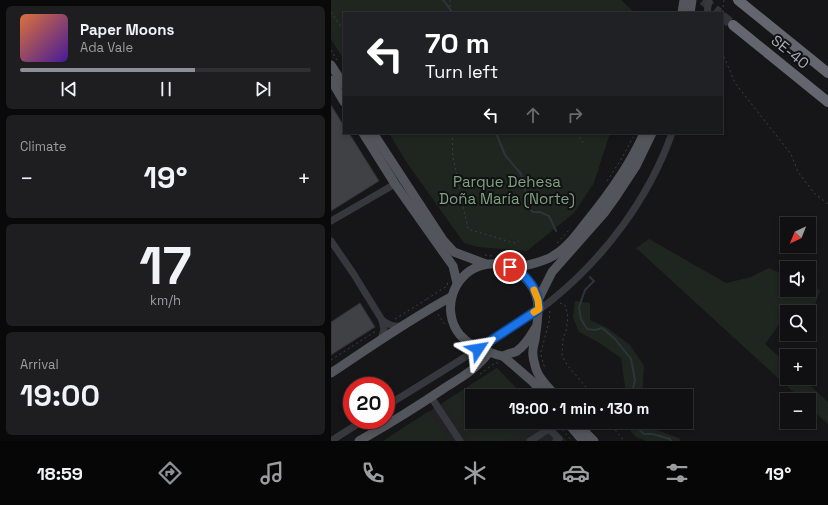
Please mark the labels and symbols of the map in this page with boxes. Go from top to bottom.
street label: SE-40 [767,31,813,73]
park label: Parque Dehesa Doña María (Norte) [439,172,575,209]
north arrow [780,217,816,253]
pin [493,250,527,284]
position arrow [457,328,499,370]
speed limit sign: 20 [343,377,395,429]

